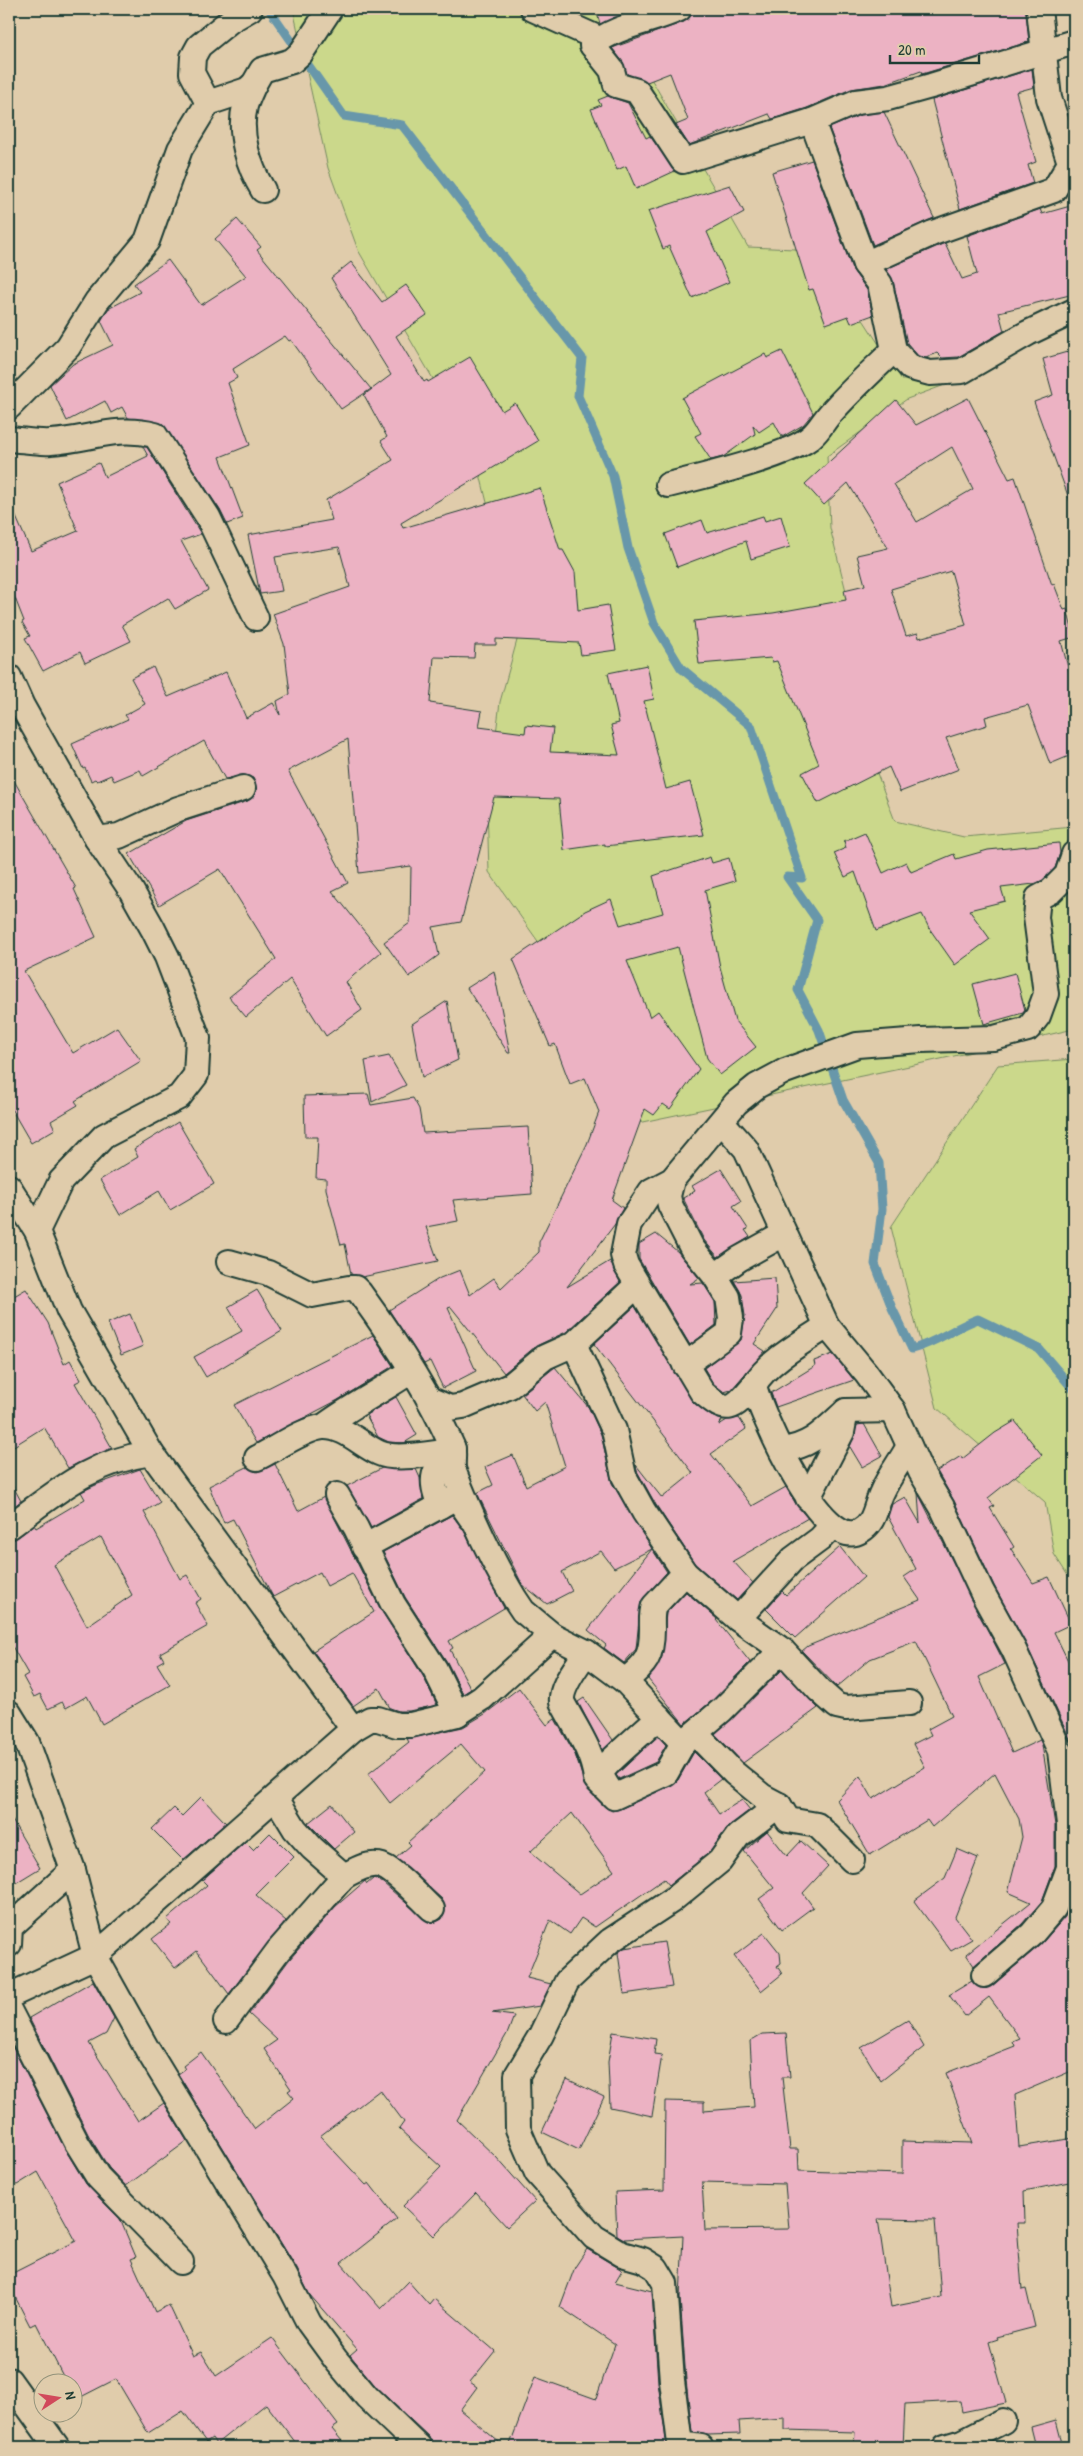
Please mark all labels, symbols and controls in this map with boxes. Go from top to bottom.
scale bar [890,32,979,64]
text: 20 m [898,39,925,60]
north arrow [32,2374,82,2424]
text: N [61,2390,81,2401]

